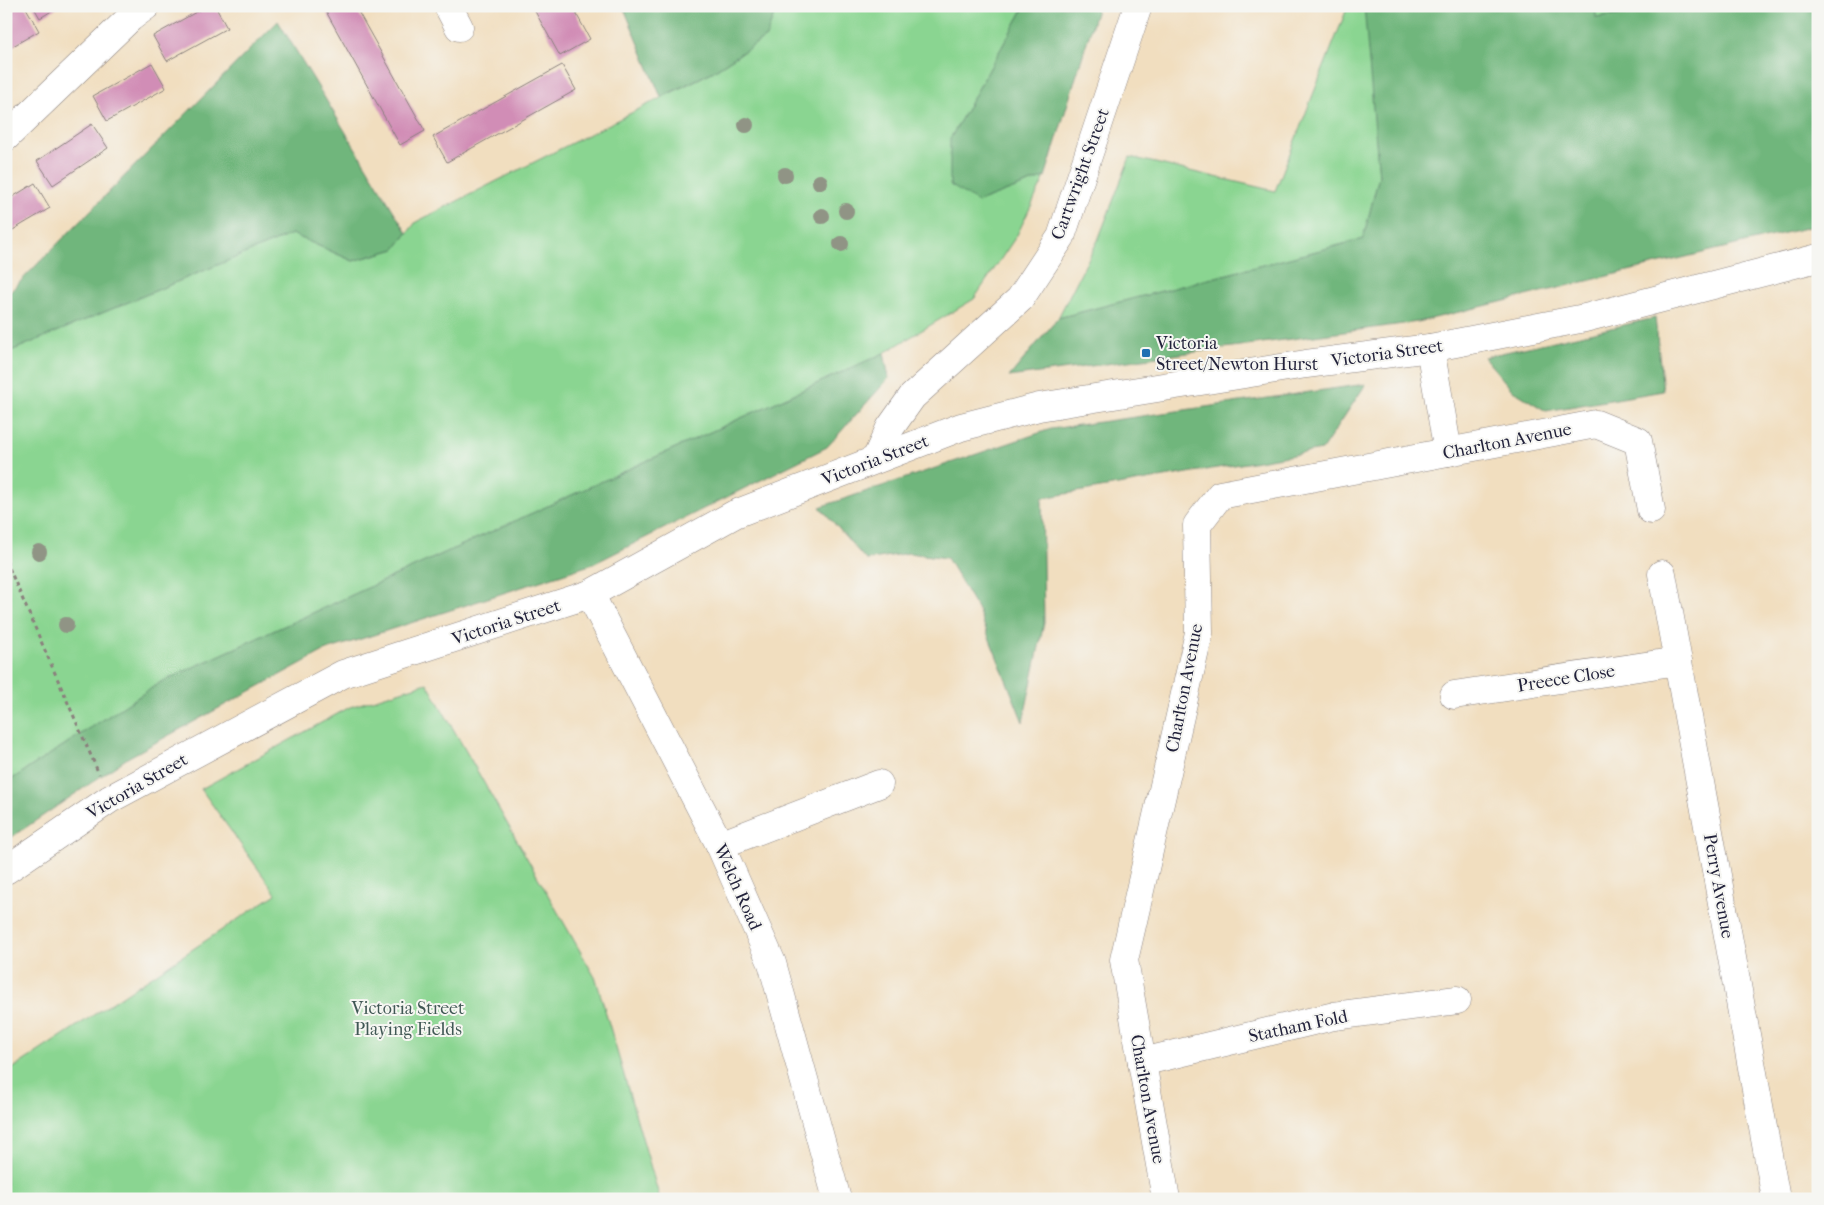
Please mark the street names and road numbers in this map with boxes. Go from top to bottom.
street label: Cartwright Street [1047,105,1114,243]
street label: Victoria Street [1329,335,1445,372]
street label: Charlton Avenue [1441,419,1573,464]
street label: Victoria Street [818,430,932,491]
street label: Victoria Street [448,595,564,650]
street label: Charlton Avenue [1162,622,1207,754]
street label: Preece Close [1516,660,1616,697]
street label: Victoria Street [82,749,192,824]
street label: Perry Avenue [1699,832,1738,940]
street label: Welch Road [709,840,766,934]
street label: Statham Fold [1247,1006,1350,1047]
street label: Charlton Avenue [1126,1033,1169,1165]

